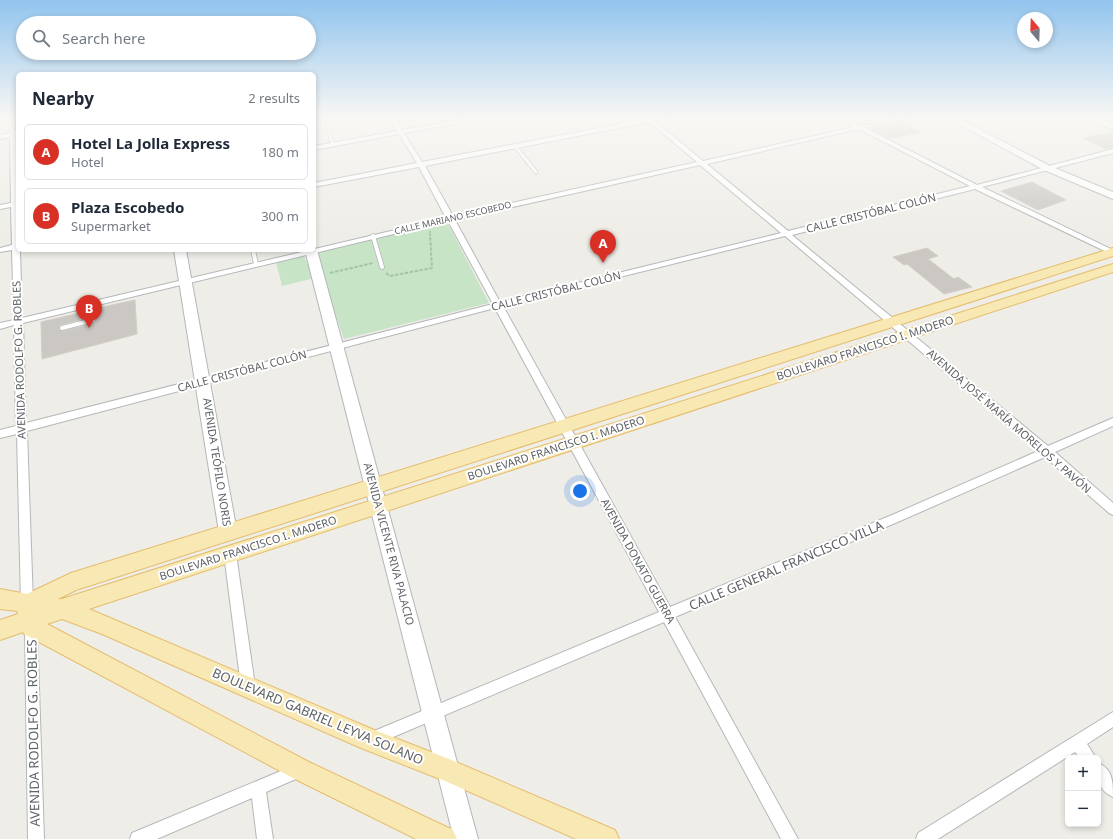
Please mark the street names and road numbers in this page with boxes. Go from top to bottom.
street label: CALLE CRISTÓBAL COLÓN [804,189,937,236]
street label: CALLE MARIANO ESCOBEDO [393,198,513,237]
street label: CALLE CRISTÓBAL COLÓN [489,267,622,314]
street label: AVENIDA RODOLFO G. ROBLES [8,281,29,439]
street label: BOULEVARD FRANCISCO I. MADERO [774,312,955,383]
street label: AVENIDA JOSÉ MARÍA MORELOS Y PAVÓN [924,345,1095,496]
street label: CALLE CRISTÓBAL COLÓN [176,346,308,395]
street label: AVENIDA TEÓFILO NORIS [200,397,235,527]
street label: BOULEVARD FRANCISCO I. MADERO [465,412,646,483]
street label: AVENIDA VICENTE RIVA PALACIO [361,461,418,627]
street label: AVENIDA DONATO GUERRA [598,496,680,627]
street label: BOULEVARD FRANCISCO I. MADERO [157,512,338,583]
street label: CALLE GENERAL FRANCISCO VILLA [686,516,887,614]
street label: AVENIDA RODOLFO G. ROBLES [22,639,44,827]
street label: BOULEVARD GABRIEL LEYVA SOLANO [210,663,426,769]

